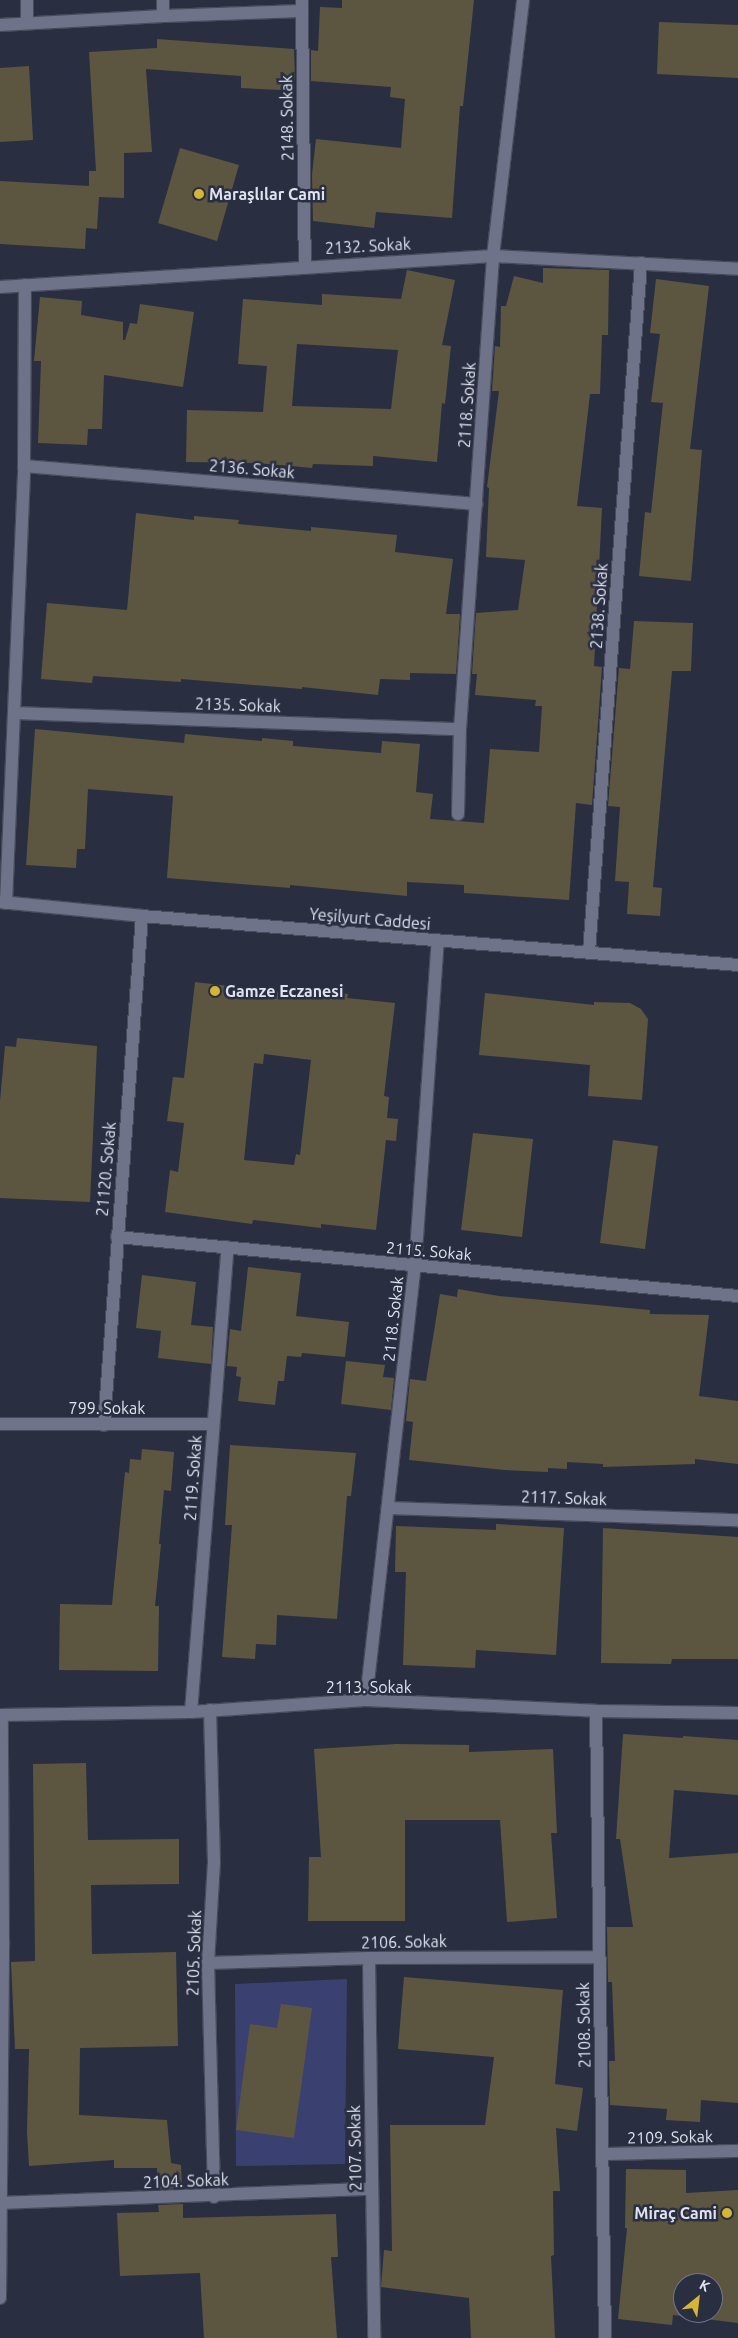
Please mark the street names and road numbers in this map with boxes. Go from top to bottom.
street label: 2148. Sokak [277,75,297,161]
street label: 2132. Sokak [325,234,411,258]
street label: 2118. Sokak [454,362,480,448]
street label: 2136. Sokak [208,456,296,482]
street label: 2138. Sokak [586,563,612,649]
street label: 2135. Sokak [195,694,281,716]
street label: Yeşilyurt Caddesi [309,904,431,934]
street label: 21120. Sokak [92,1121,120,1217]
street label: 2115. Sokak [385,1238,473,1264]
street label: 2118. Sokak [379,1275,407,1363]
street label: 799. Sokak [69,1398,145,1418]
street label: 2119. Sokak [180,1435,206,1521]
street label: 2117. Sokak [521,1487,607,1509]
street label: 2113. Sokak [326,1677,412,1697]
street label: 2105. Sokak [183,1910,205,1996]
street label: 2106. Sokak [361,1932,447,1952]
street label: 2108. Sokak [574,1982,594,2068]
street label: 2107. Sokak [345,2105,365,2191]
street label: 2109. Sokak [627,2127,713,2147]
street label: 2104. Sokak [143,2170,229,2192]

